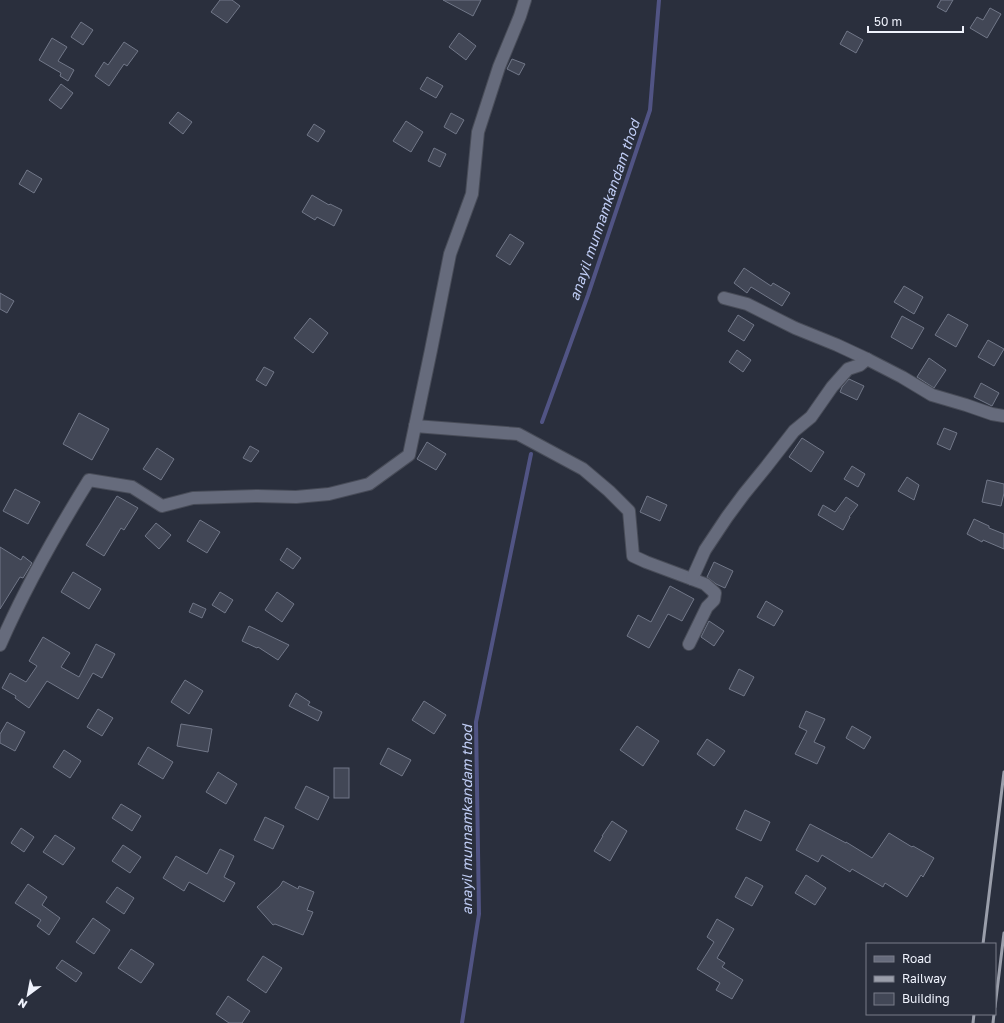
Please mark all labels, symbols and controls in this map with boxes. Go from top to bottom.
scale bar [868,8,963,34]
text: 50 m [874,14,902,29]
water label: anayil munnamkandam thod [565,116,643,303]
water label: anayil munnamkandam thod [458,724,475,915]
legend [866,943,996,1015]
text: Road [902,951,931,966]
text: Railway [902,971,947,986]
north arrow [8,975,48,1015]
text: Building [902,991,950,1006]
text: N [15,996,29,1012]

